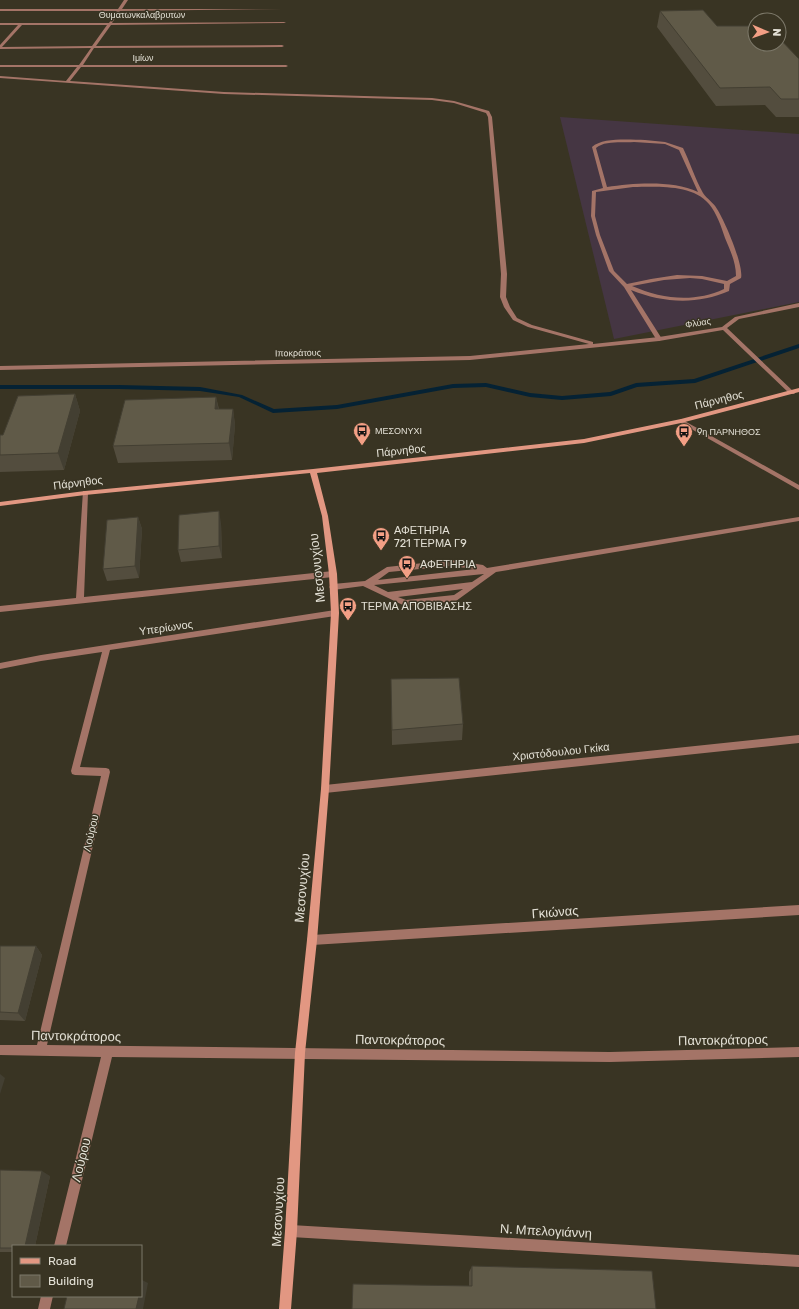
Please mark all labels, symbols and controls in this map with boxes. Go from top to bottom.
street label: Θυματωνκαλαβρυτων [99,10,186,20]
north arrow [747,12,787,52]
text: N [770,28,783,37]
street label: Ιμίων [132,53,154,63]
street label: Φλύας [684,316,712,330]
street label: Ιποκράτους [275,348,322,358]
street label: Πάρνηθος [693,388,745,412]
bus stop icon: ΜΕΣΟΝΥΧΙ [352,421,372,446]
bus stop icon: 9η ΠΑΡΝΗΘΟΣ [674,422,694,447]
place label: ΜΕΣΟΝΥΧΙ [375,426,422,436]
place label: 9η ΠΑΡΝΗΘΟΣ [697,427,761,437]
street label: Πάρνηθος [376,442,426,460]
street label: Πάρνηθος [53,474,103,492]
place label: ΑΦΕΤΗΡΙΑ 721 ΤΕΡΜΑ Γ9 [394,524,467,550]
bus stop icon: ΑΦΕΤΗΡΙΑ 721 ΤΕΡΜΑ Γ9 [371,526,391,551]
street label: Μεσονυχίου [306,533,328,603]
bus stop icon: ΑΦΕΤΗΡΙΑ [397,554,417,579]
place label: ΑΦΕΤΗΡΙΑ [420,558,476,571]
bus stop icon: ΤΕΡΜΑ ΑΠΟΒΙΒΑΣΗΣ [338,596,358,621]
place label: ΤΕΡΜΑ ΑΠΟΒΙΒΑΣΗΣ [361,600,472,613]
street label: Υπερίωνος [138,618,194,638]
street label: Χριστόδουλου Γκίκα [512,740,611,764]
street label: Λούρου [80,813,102,853]
street label: Μεσονυχίου [291,853,313,923]
street label: Γκιώνας [531,903,579,921]
street label: Παντοκράτορος [31,1028,121,1044]
street label: Παντοκράτορος [355,1032,445,1048]
street label: Παντοκράτορος [678,1032,768,1048]
street label: Λούρου [68,1136,94,1184]
street label: Μεσονυχίου [269,1177,287,1247]
street label: Ν. Μπελογιάννη [500,1221,592,1241]
legend [12,1245,142,1297]
text: Road [48,1254,76,1268]
text: Building [48,1274,94,1288]

